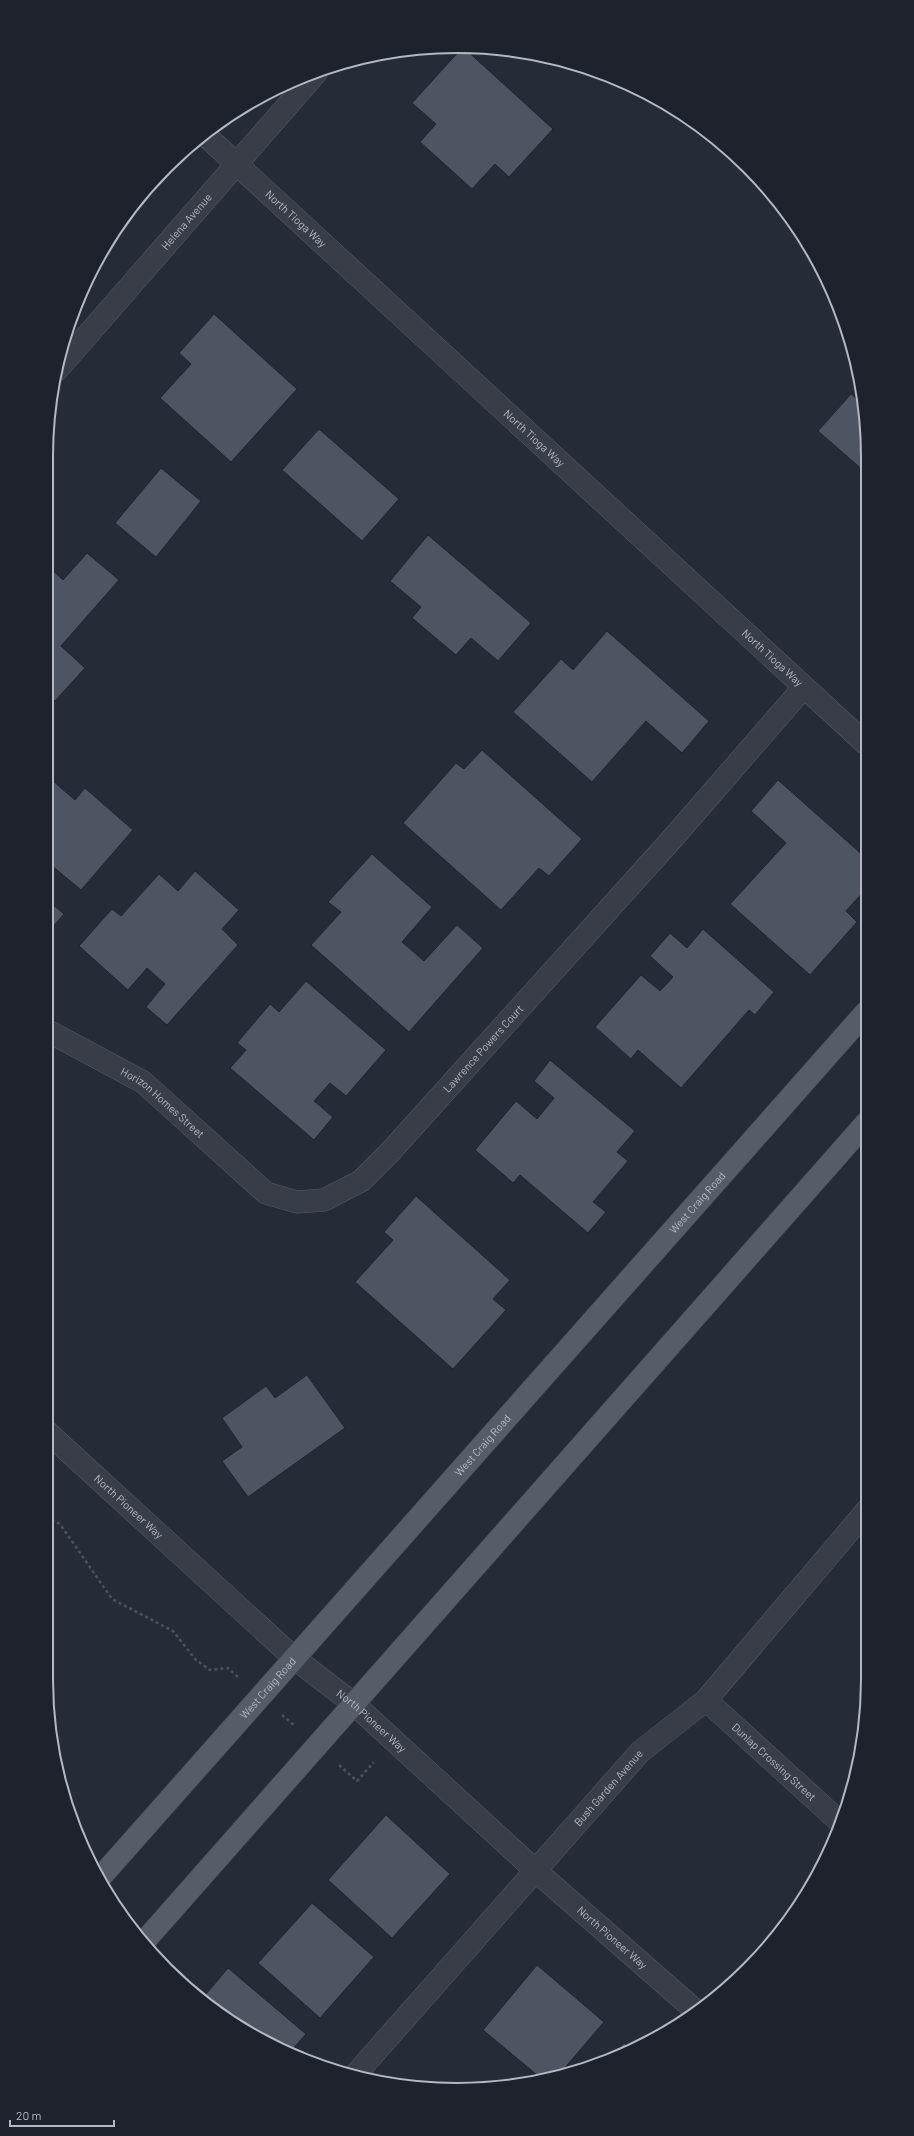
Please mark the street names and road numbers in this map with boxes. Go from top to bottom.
street label: North Tioga Way [263,187,329,250]
street label: Helena Avenue [158,190,214,252]
street label: North Tioga Way [501,407,568,469]
street label: North Tioga Way [740,626,806,689]
street label: Lawrence Powers Court [440,1002,526,1095]
street label: Horizon Homes Street [119,1064,207,1140]
street label: West Craig Road [666,1169,728,1236]
street label: West Craig Road [452,1412,513,1479]
street label: North Pioneer Way [92,1472,166,1541]
street label: West Craig Road [237,1654,298,1721]
street label: North Pioneer Way [334,1686,409,1755]
street label: Dunlap Crossing Street [730,1720,819,1803]
street label: Bush Garden Avenue [571,1747,645,1828]
street label: North Pioneer Way [575,1903,650,1971]

